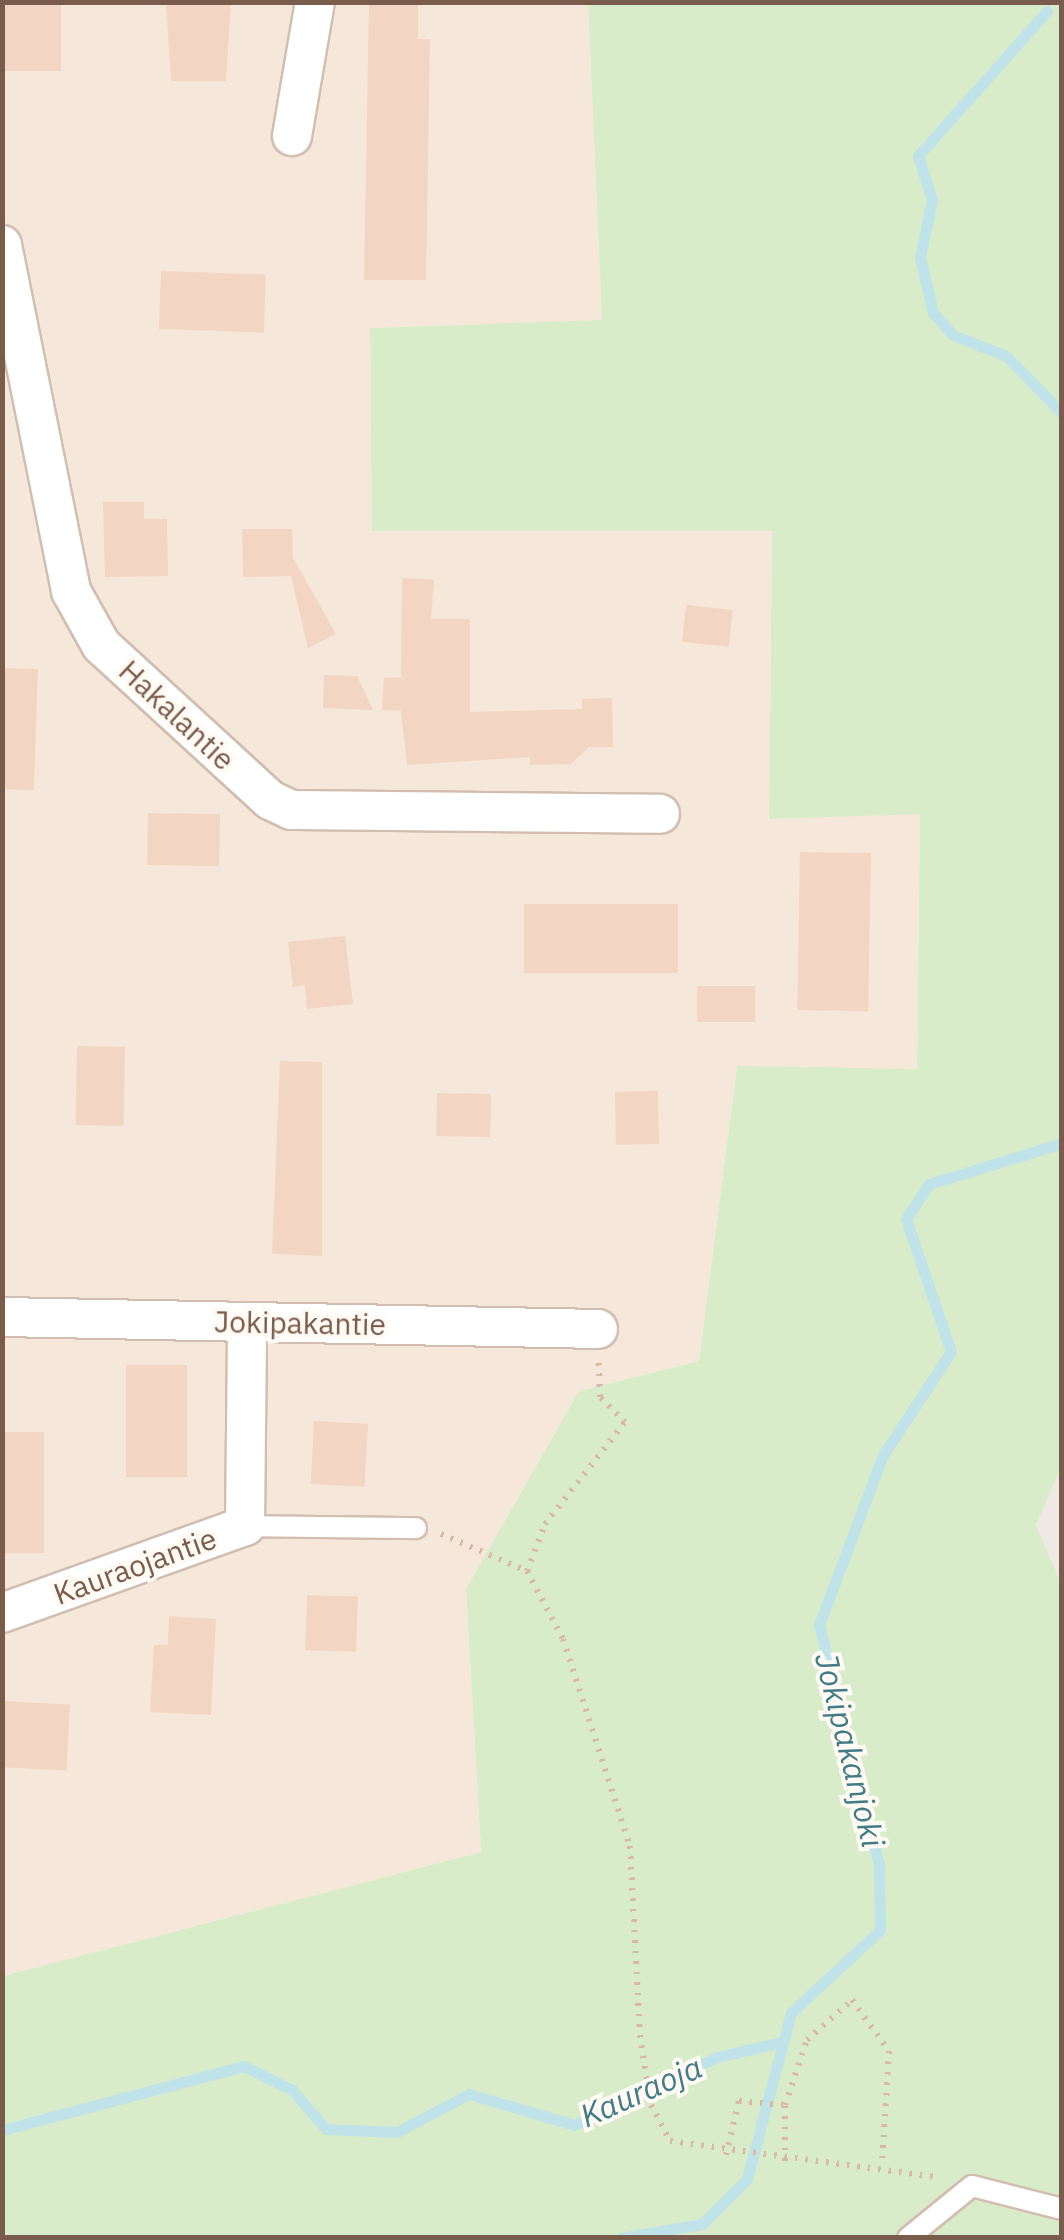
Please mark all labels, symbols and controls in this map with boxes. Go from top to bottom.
street label: Hakalantie [112,653,242,777]
street label: Jokipakantie [214,1304,386,1342]
street label: Kauraojantie [49,1520,221,1612]
water label: Jokipakanjoki [807,1649,893,1851]
water label: Kauraoja [574,2047,708,2135]

